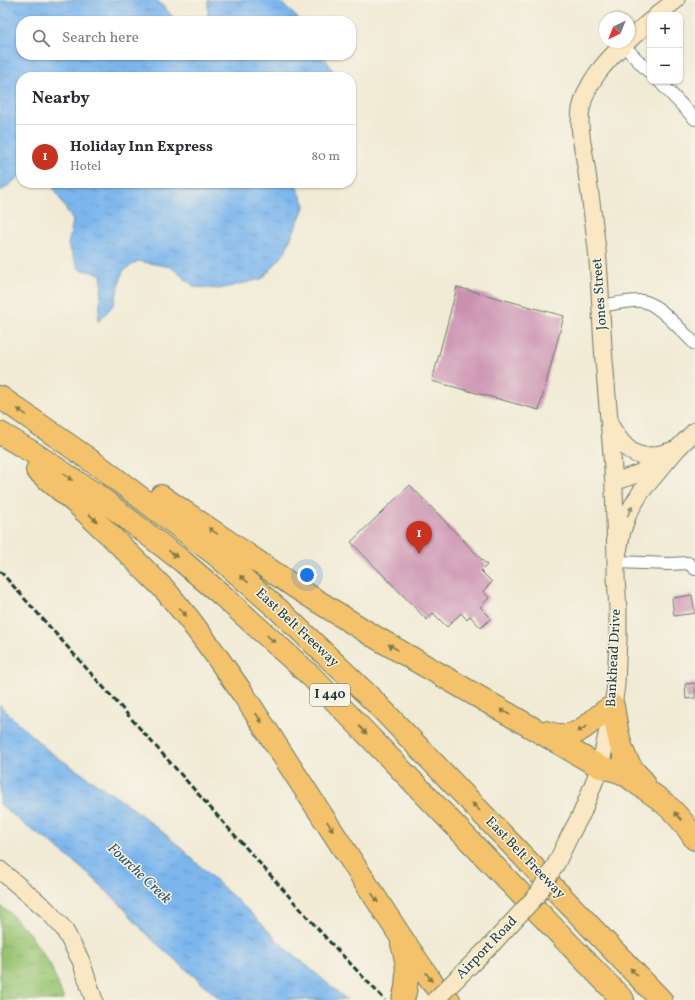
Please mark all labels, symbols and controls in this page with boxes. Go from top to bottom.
north arrow [599,12,635,48]
map controls [647,12,683,84]
button: + [647,12,683,48]
search box [16,16,356,60]
icon: search [30,27,52,49]
text: Search here [62,28,139,49]
button: − [647,48,683,84]
text: Nearby [32,87,90,110]
text: Holiday Inn Express [70,137,213,158]
text: 1 [42,148,48,166]
text: 80 m [311,148,340,166]
text: Hotel [70,158,101,176]
street label: Jones Street [588,257,612,331]
one-way arrow [17,408,27,416]
one-way arrow [63,473,73,481]
one-way arrow [627,505,633,517]
one-way arrow [88,514,98,523]
pin: 1 [406,521,432,554]
one-way arrow [208,527,218,535]
one-way arrow [167,549,178,558]
your location [297,565,317,585]
one-way arrow [238,575,249,584]
street label: East Belt Freeway [251,584,343,672]
one-way arrow [178,607,187,617]
street label: Bankhead Drive [602,608,626,708]
one-way arrow [266,634,276,644]
one-way arrow [387,644,399,651]
road number: I 440 [310,684,350,706]
one-way arrow [499,708,511,715]
one-way arrow [255,712,262,723]
one-way arrow [359,725,368,735]
one-way arrow [576,726,588,733]
one-way arrow [472,803,481,812]
one-way arrow [673,811,682,821]
street label: East Belt Freeway [481,813,570,904]
one-way arrow [326,821,333,832]
water label: Fourche Creek [102,839,176,909]
one-way arrow [372,892,379,903]
street label: Airport Road [452,912,522,984]
one-way arrow [629,967,639,977]
one-way arrow [425,972,433,983]

